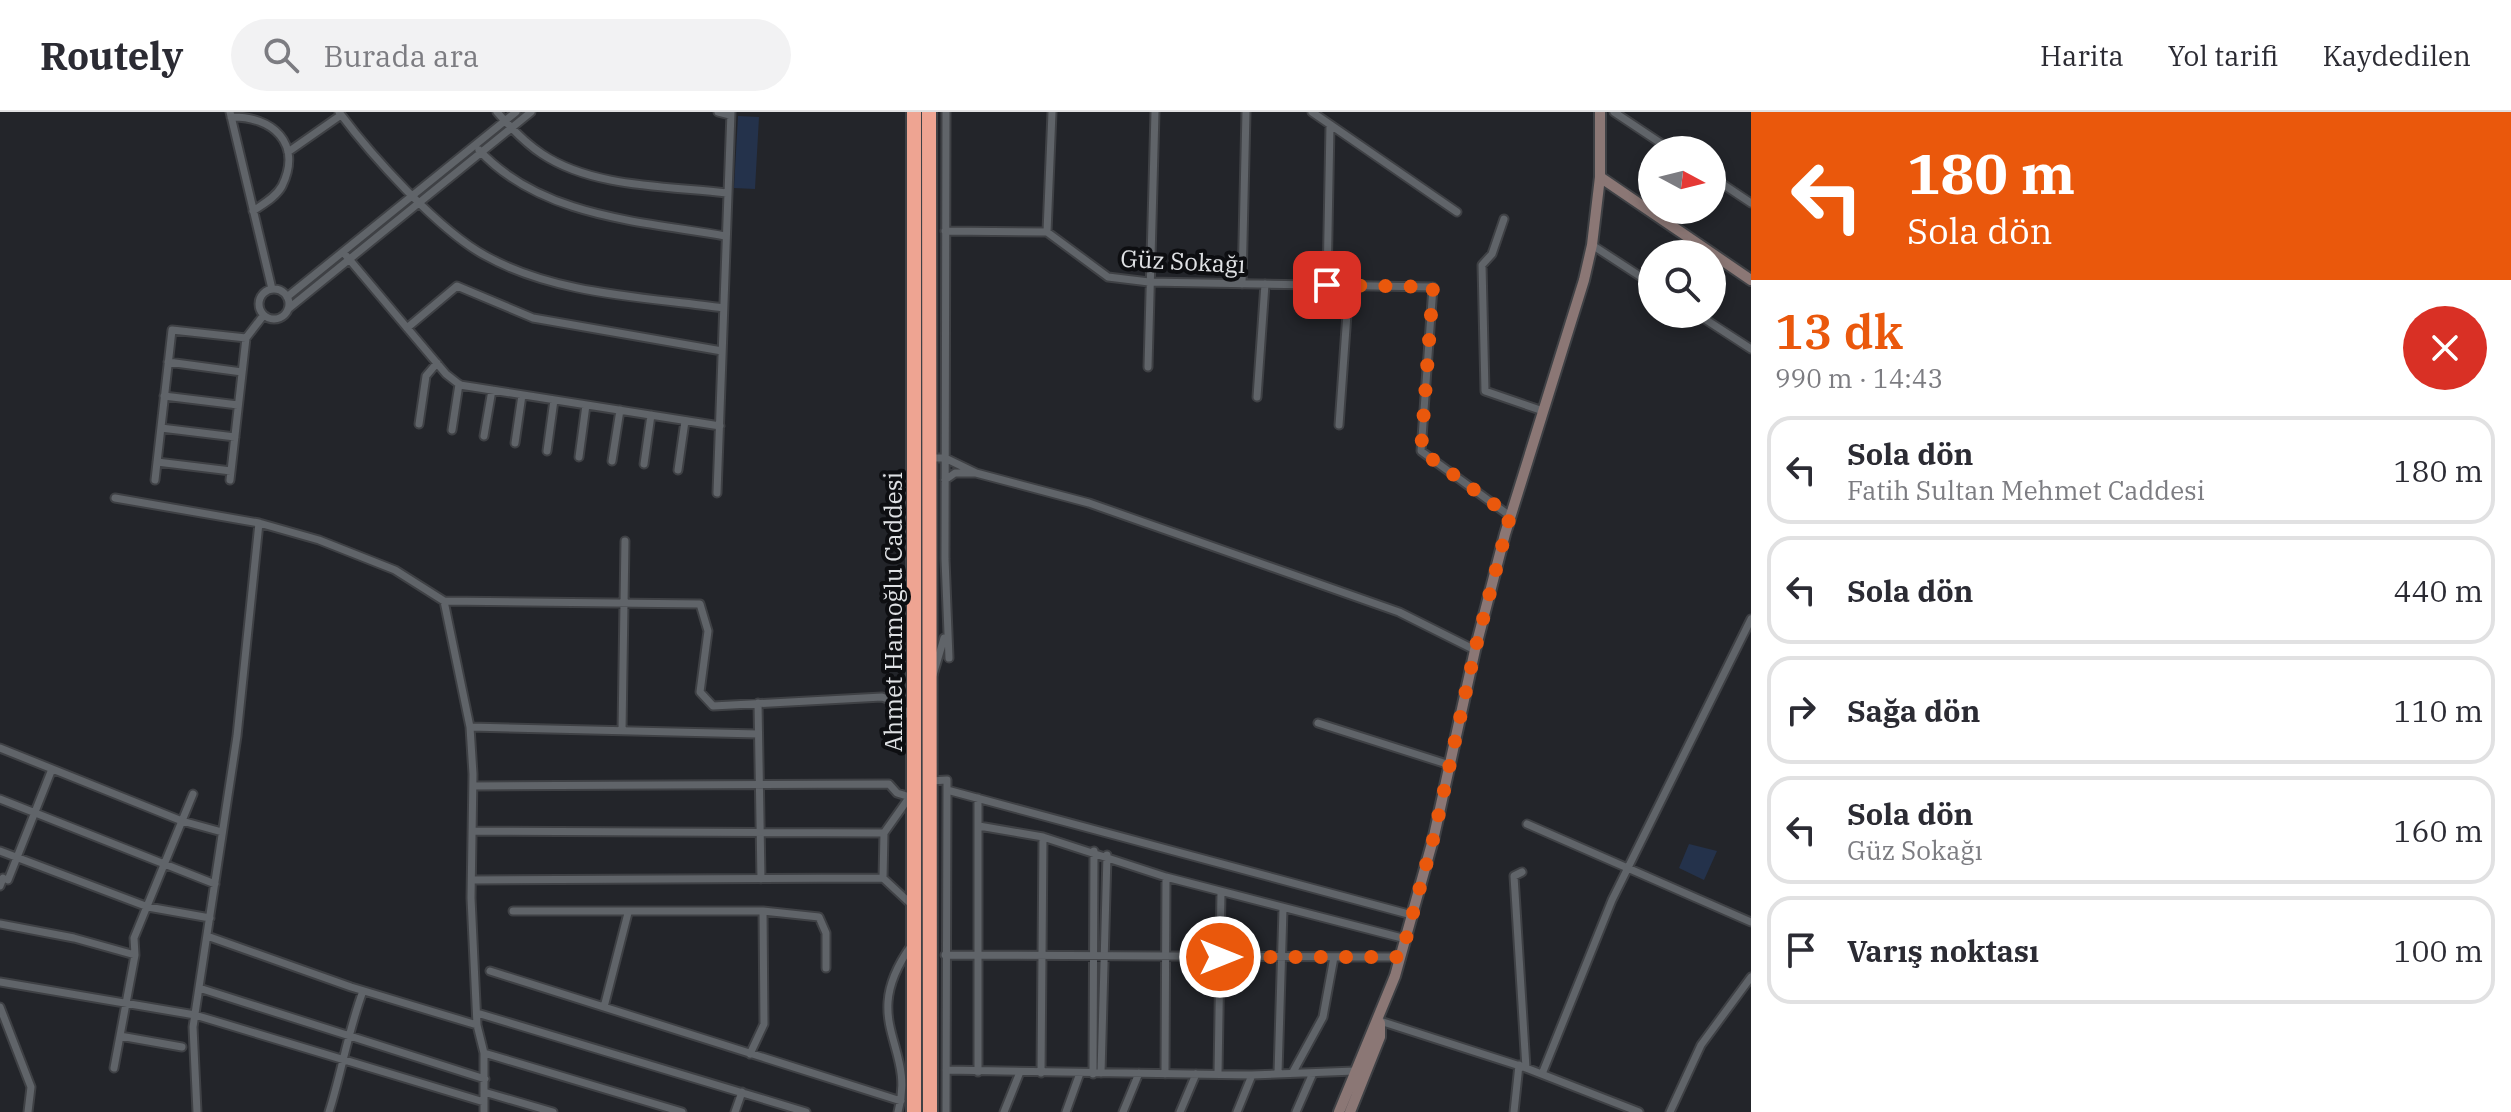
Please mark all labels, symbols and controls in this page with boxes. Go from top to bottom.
search box [231,19,791,91]
text: Routely [40,31,183,80]
icon: search [259,33,303,77]
text: Burada ara [323,36,479,75]
text: Harita [2040,37,2124,74]
text: Yol tarifi [2168,37,2278,74]
text: Kaydedilen [2322,37,2471,74]
north arrow [1638,136,1726,224]
map controls [1638,136,1726,328]
text: 180 m [1907,137,2075,209]
icon: left [1775,144,1879,248]
text: Sola dön [1907,207,2052,254]
button: search [1638,240,1726,328]
street label: Güz Sokağı [1120,242,1246,280]
pin [1293,251,1361,319]
icon: arrive [1305,263,1349,307]
text: 13 dk [1775,300,1903,362]
button: close [2403,306,2487,390]
text: 990 m · 14:43 [1775,361,1943,395]
text: Sola dön [1847,434,1973,473]
icon: left [1779,448,1823,492]
text: 180 m [2393,451,2483,490]
street label: Ahmet Hamoğlu Caddesi [877,472,909,752]
text: Fatih Sultan Mehmet Caddesi [1847,473,2205,507]
icon: left [1779,568,1823,612]
text: Sola dön [1847,571,1973,610]
text: 440 m [2393,571,2483,610]
icon: right [1779,688,1823,732]
text: Sağa dön [1847,691,1980,730]
text: 110 m [2393,691,2483,730]
text: Sola dön [1847,794,1973,833]
icon: left [1779,808,1823,852]
text: 160 m [2393,811,2483,850]
text: Güz Sokağı [1847,833,1983,867]
position arrow [1178,915,1262,999]
icon: arrive [1779,928,1823,972]
text: Varış noktası [1847,931,2039,970]
text: 100 m [2393,931,2483,970]

